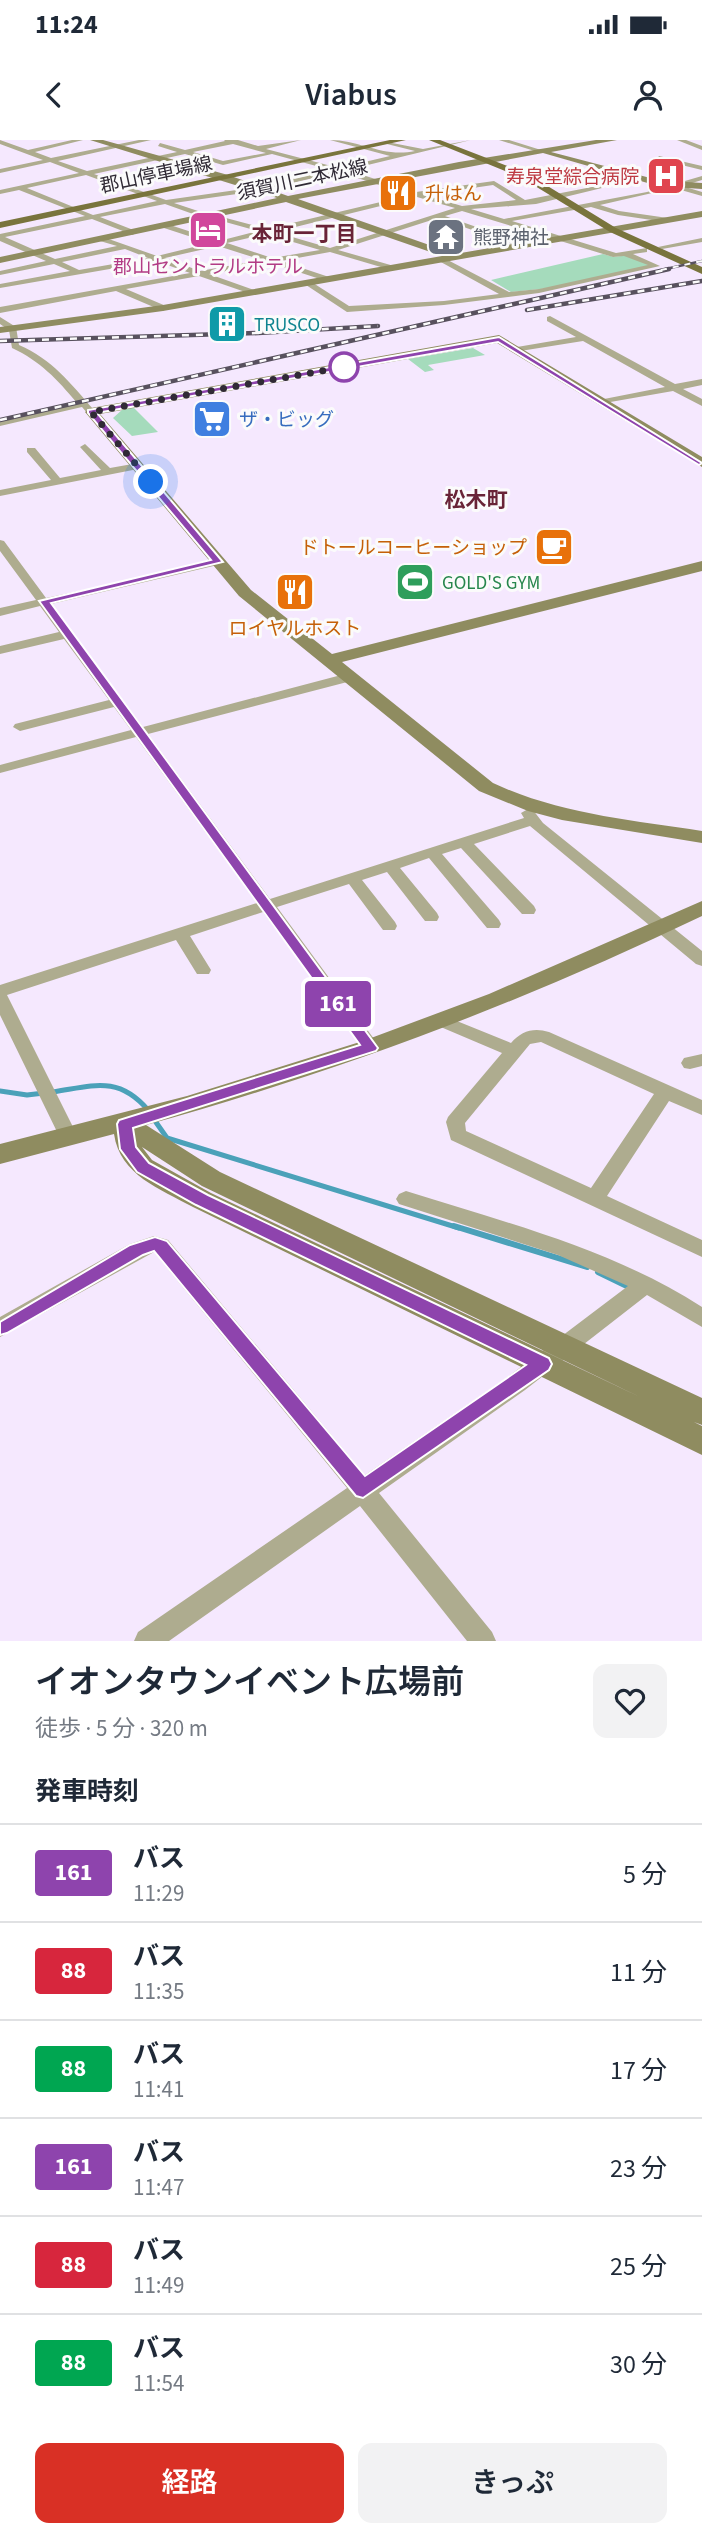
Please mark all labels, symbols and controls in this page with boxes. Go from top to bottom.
text: 11:24 [35,6,98,43]
text: Viabus [305,72,397,118]
icon: back [35,76,73,114]
icon: person [629,76,667,114]
street label: 郡山停車場線 [98,150,215,201]
street label: 須賀川二本松線 [234,153,370,207]
hospital icon: 寿泉堂綜合病院 [645,155,687,197]
place label: 寿泉堂綜合病院 [506,164,639,191]
restaurant icon: 升はん [377,172,419,214]
place label: 升はん [425,181,482,208]
hotel icon: 郡山セントラルホテル [187,209,229,251]
temple icon: 熊野神社 [425,216,467,258]
district label: 本町一丁目 [252,219,357,249]
place label: 熊野神社 [473,225,549,252]
place label: 郡山セントラルホテル [113,254,303,281]
building icon: TRUSCO [206,303,248,345]
place label: TRUSCO [254,312,320,339]
unlabelled marker [329,352,359,382]
supermarket icon: ザ・ビッグ [191,398,233,440]
place label: ザ・ビッグ [239,407,334,434]
your location [133,464,168,499]
district label: 松木町 [445,485,508,515]
cafe icon: ドトールコーヒーショップ [533,526,575,568]
place label: ドトールコーヒーショップ [300,535,527,562]
sports icon: GOLD'S GYM [394,561,436,603]
place label: GOLD'S GYM [442,570,540,597]
restaurant icon: ロイヤルホスト [274,571,316,613]
place label: ロイヤルホスト [229,616,361,643]
line badge: 161 [298,981,378,1027]
text: 161 [319,986,357,1021]
text: イオンタウンイベント広場前 [35,1659,464,1706]
button: heart [593,1664,667,1738]
text: 徒歩 · 5 分 · 320 m [35,1712,208,1745]
text: 発車時刻 [35,1773,139,1810]
text: バス [133,1840,185,1877]
text: 161 [54,1855,93,1890]
text: 5 分 [623,1856,667,1893]
text: 11:29 [133,1877,184,1910]
text: バス [133,1938,185,1975]
text: 88 [61,1953,86,1988]
text: 11 分 [610,1954,667,1991]
text: 11:35 [133,1975,184,2008]
text: バス [133,2036,185,2073]
text: 88 [61,2051,86,2086]
text: 17 分 [610,2052,667,2089]
text: 11:41 [133,2073,184,2106]
text: バス [133,2134,185,2171]
text: 161 [54,2149,93,2184]
text: 23 分 [610,2150,667,2187]
text: 11:47 [133,2171,184,2204]
text: バス [133,2232,185,2269]
text: 88 [61,2247,86,2282]
text: 25 分 [610,2248,667,2285]
text: 11:49 [133,2269,184,2302]
text: バス [133,2330,185,2367]
text: 88 [61,2345,86,2380]
text: 30 分 [610,2346,667,2383]
text: 11:54 [133,2367,184,2400]
button: 経路 [35,2443,344,2523]
button: きっぷ [358,2443,667,2523]

